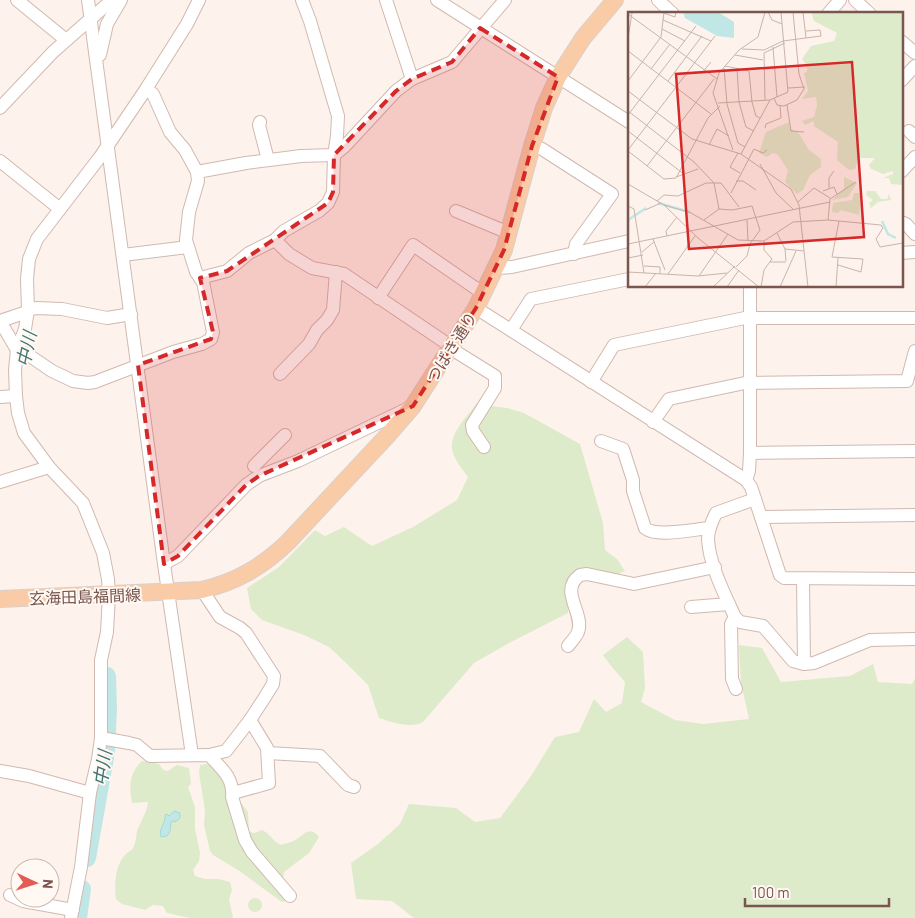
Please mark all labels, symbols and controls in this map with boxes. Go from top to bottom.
inset map [628,12,902,288]
street label: つばき通り [422,308,480,386]
water label: 中川 [11,327,41,369]
street label: 玄海田島福間線 [29,585,141,607]
water label: 中川 [89,747,116,787]
north arrow [10,858,60,908]
scale bar [745,876,889,908]
text: N [40,879,57,889]
text: 100 m [752,883,790,901]

